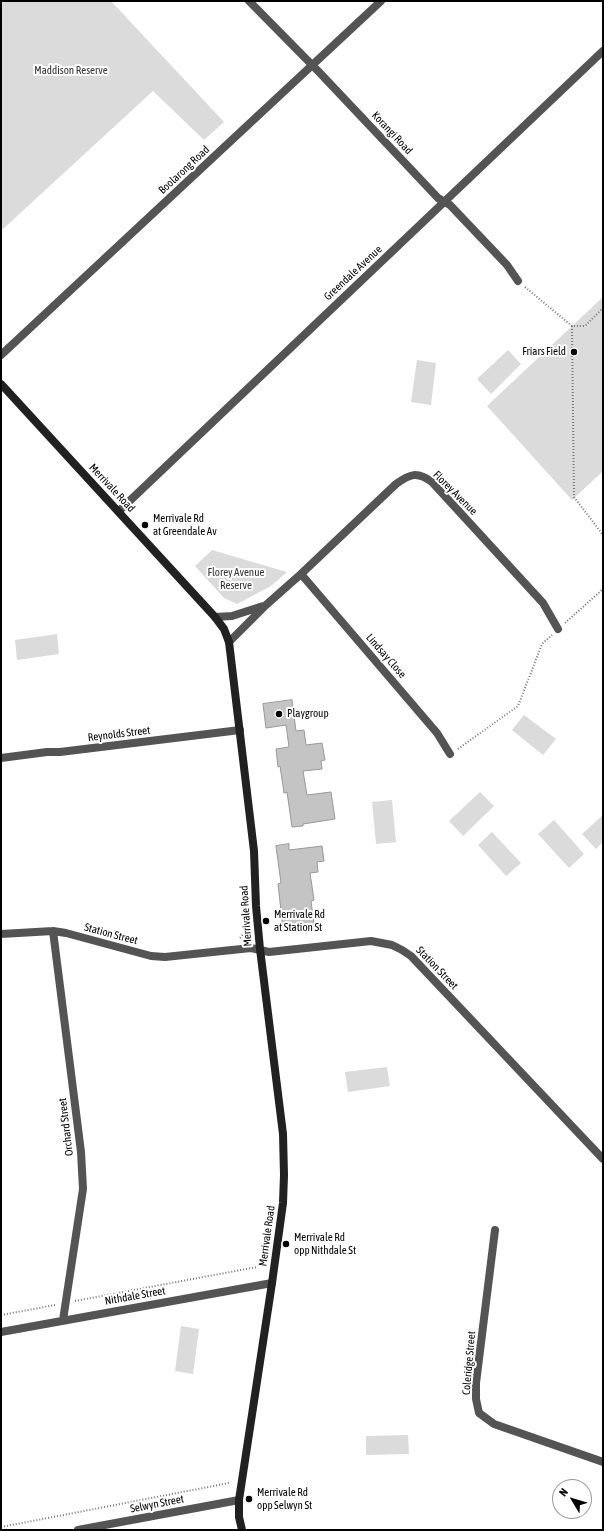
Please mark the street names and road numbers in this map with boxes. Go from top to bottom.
street label: Korangi Road [369,109,415,157]
street label: Boolarong Road [156,143,212,197]
street label: Greendale Avenue [321,243,385,303]
street label: Merrivale Road [86,461,138,515]
street label: Florey Avenue [430,468,480,518]
street label: Lindsay Close [363,631,409,681]
street label: Reynolds Street [87,724,151,744]
street label: Merrivale Road [237,885,255,947]
street label: Station Street [83,921,139,947]
street label: Station Street [413,944,461,992]
street label: Orchard Street [56,1097,76,1157]
street label: Merrivale Road [256,1205,278,1267]
street label: Nithdale Street [104,1284,166,1308]
street label: Coleridge Street [460,1331,478,1395]
street label: Selwyn Street [129,1492,185,1516]

